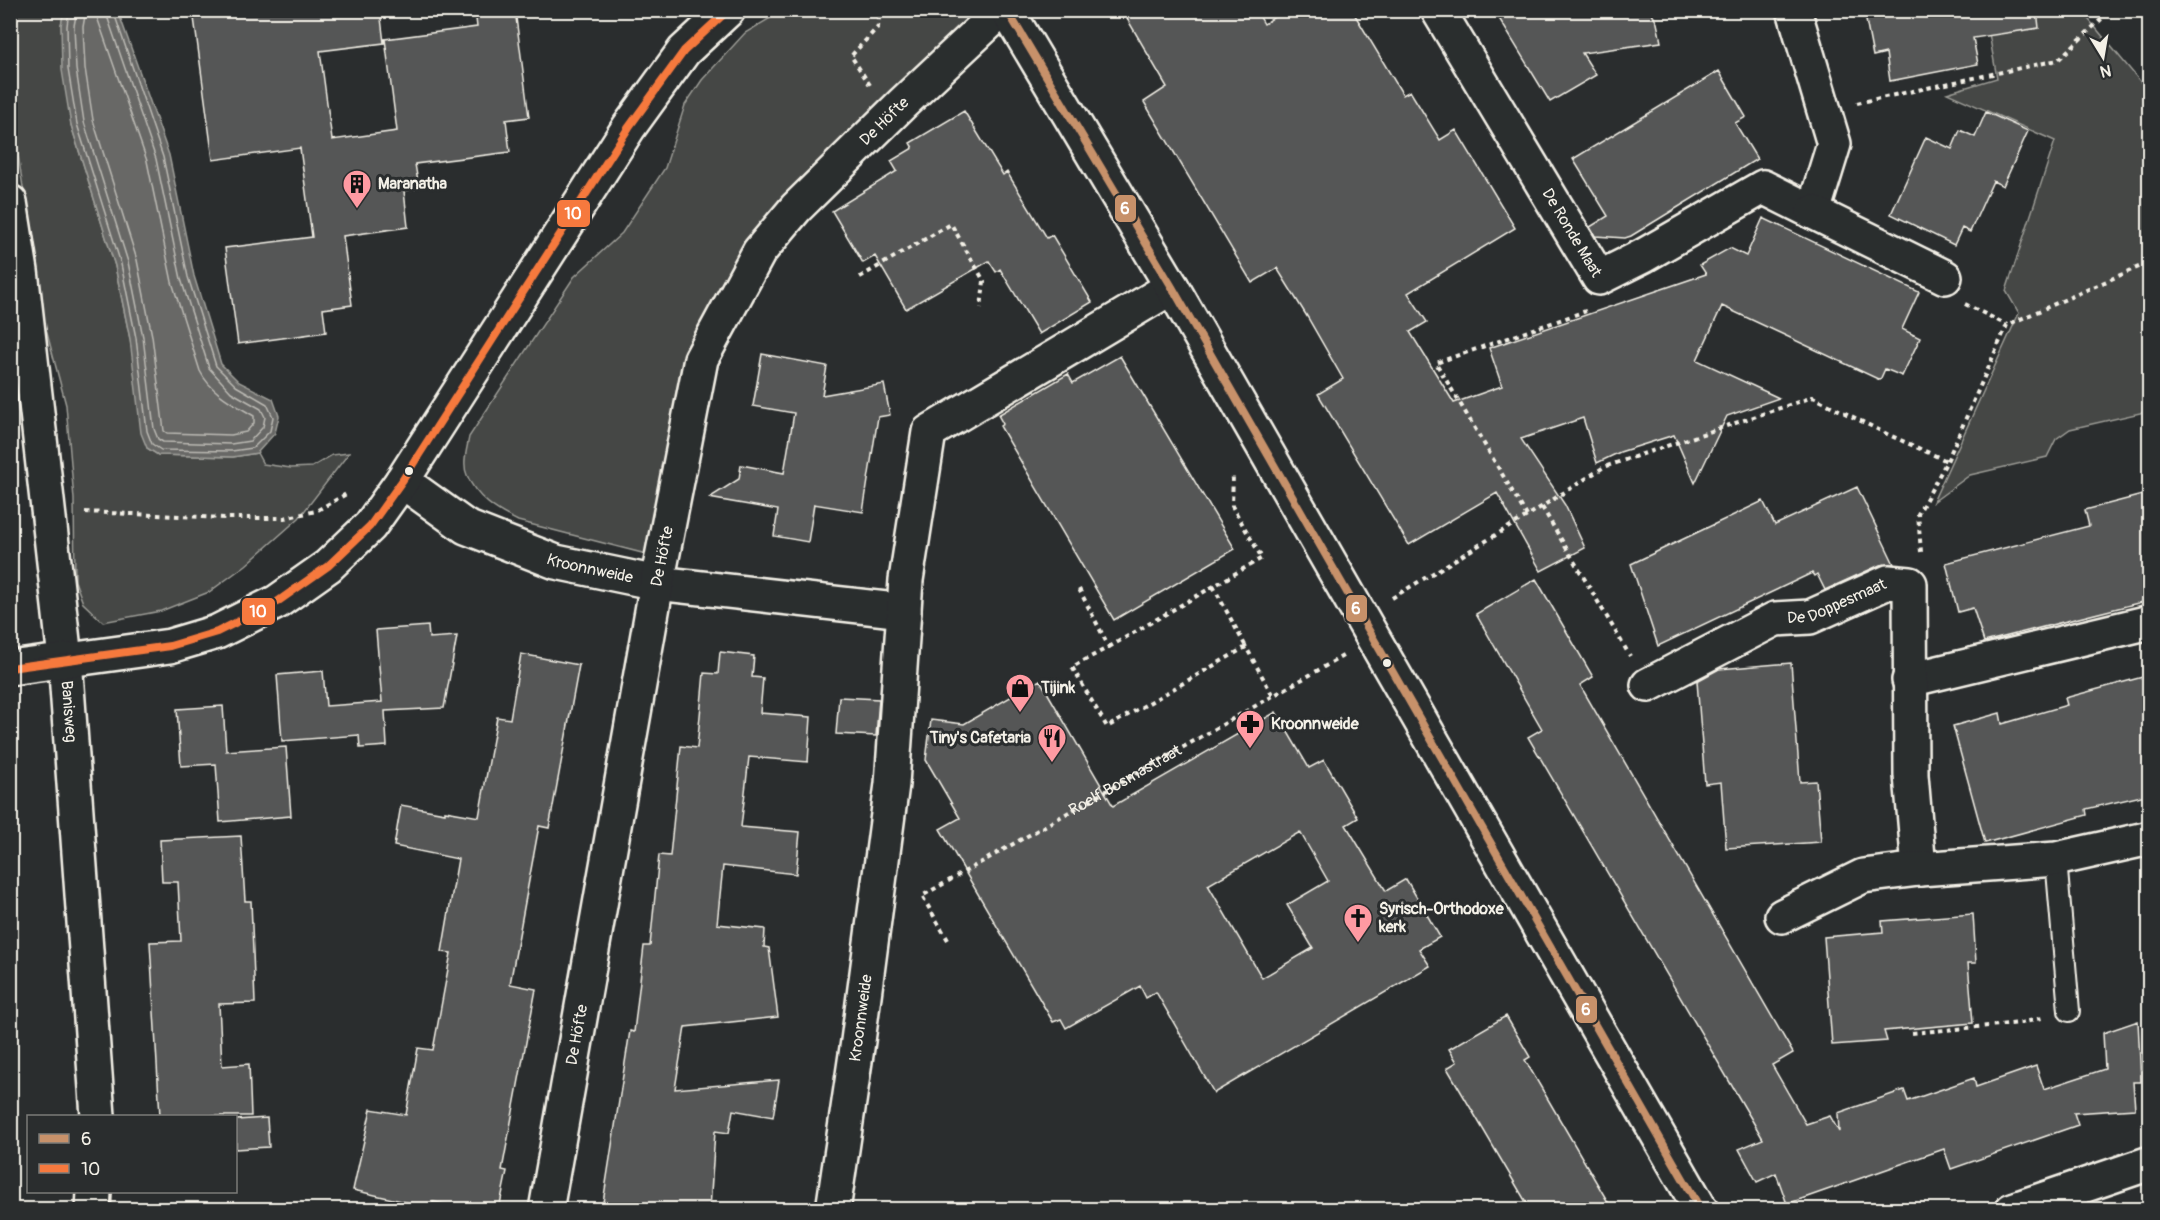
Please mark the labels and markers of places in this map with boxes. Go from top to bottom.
building icon: Maranatha [341,168,373,210]
place label: Maranatha [378,174,448,194]
unlabelled marker [403,465,415,477]
unlabelled marker [1381,657,1393,669]
shop icon: Tijink [1004,672,1036,714]
place label: Tijink [1040,678,1075,698]
pharmacy icon: Kroonnweide [1234,708,1266,750]
place label: Kroonnweide [1271,714,1360,734]
restaurant icon: Tiny's Cafetaria [1036,722,1068,764]
place label: Tiny's Cafetaria [929,728,1032,748]
place label: Syrisch-Orthodoxe kerk [1378,899,1505,937]
church icon: Syrisch-Orthodoxe kerk [1342,902,1374,944]

